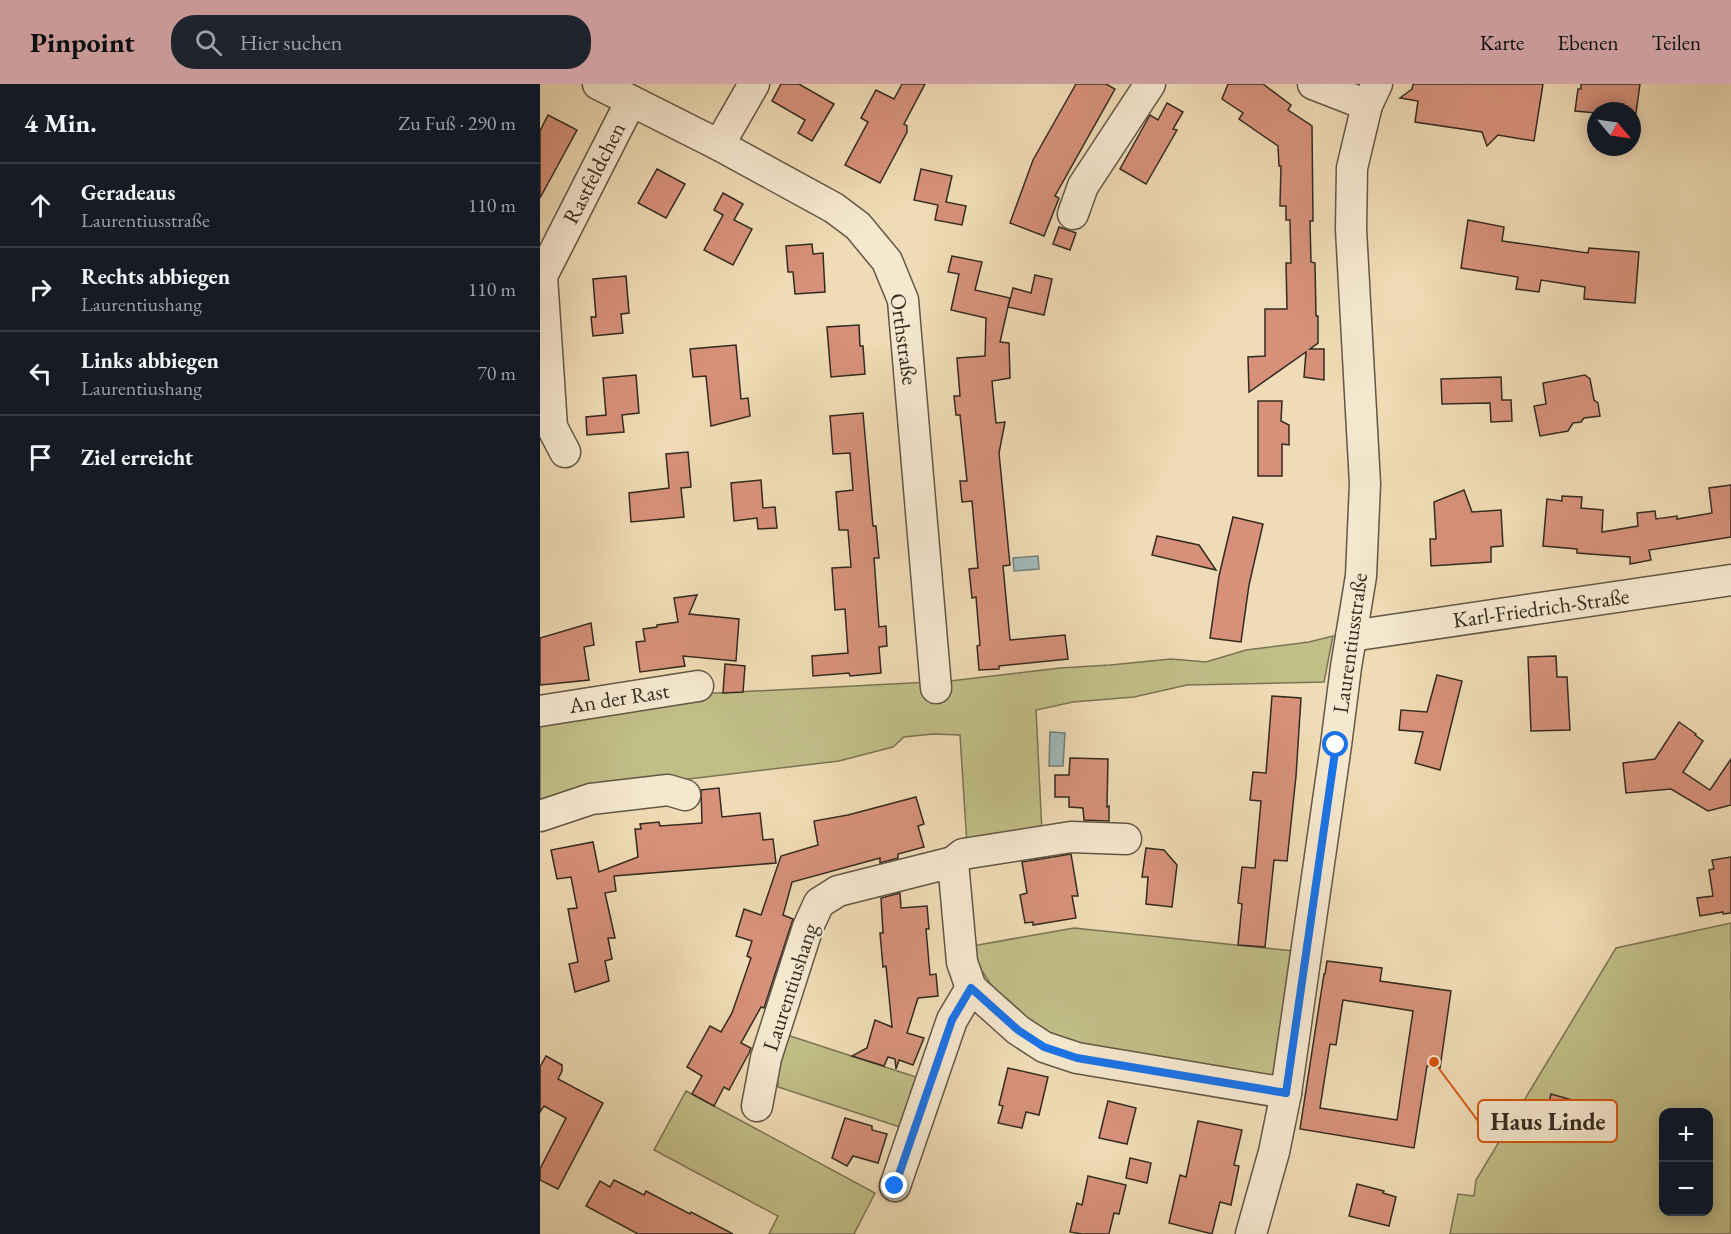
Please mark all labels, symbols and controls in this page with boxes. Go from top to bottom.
search box [171,15,591,69]
text: Pinpoint [30,24,135,60]
icon: search [192,26,225,59]
text: Hier suchen [240,28,342,57]
text: Karte [1480,29,1524,56]
text: Ebenen [1557,29,1618,56]
text: Teilen [1651,29,1701,56]
north arrow [1587,102,1641,156]
text: 4 Min. [24,106,97,140]
text: Zu Fuß · 290 m [398,110,516,136]
street label: Rastfeldchen [556,117,632,229]
text: Geradeaus [81,178,175,207]
icon: ahead [24,189,57,222]
text: 110 m [468,192,516,218]
text: Laurentiusstraße [81,207,210,233]
text: Rechts abbiegen [81,262,230,291]
icon: right [24,273,57,306]
text: 110 m [468,276,516,302]
text: Laurentiushang [81,291,202,317]
street label: Orthstraße [883,291,925,387]
text: Links abbiegen [81,346,219,375]
icon: left [24,357,57,390]
text: 70 m [477,360,516,386]
text: Laurentiushang [81,375,202,401]
icon: arrive [24,441,57,474]
text: Ziel erreicht [81,443,193,472]
street label: Laurentiusstraße [1326,570,1374,715]
street label: Karl-Friedrich-Straße [1451,581,1632,635]
street label: An der Rast [566,676,671,720]
route start [1322,731,1348,757]
street label: Laurentiushang [756,919,824,1055]
callout: Haus Linde [1478,1100,1617,1142]
text: Haus Linde [1491,1106,1605,1137]
map controls [1659,1108,1713,1216]
button: + [1659,1108,1713,1162]
button: − [1659,1162,1713,1216]
route end [881,1172,907,1198]

